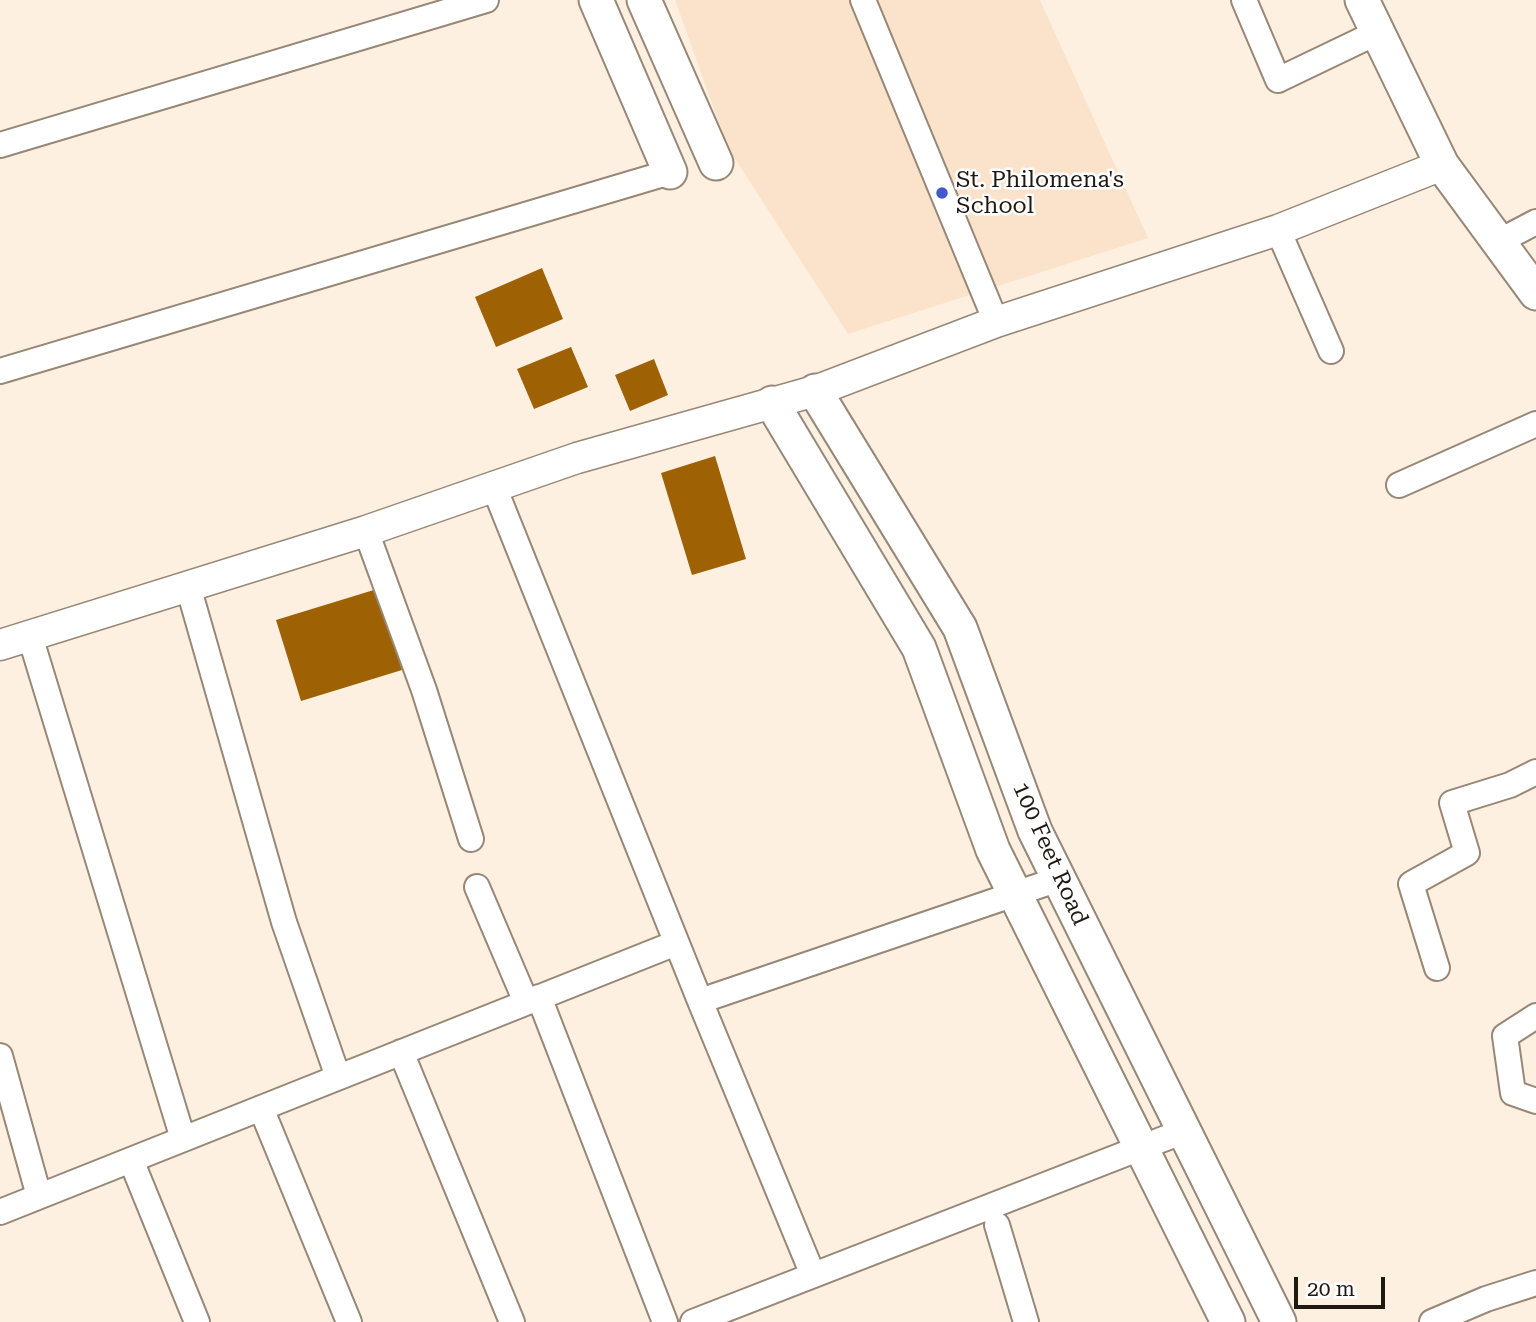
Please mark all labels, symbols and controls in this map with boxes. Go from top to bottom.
place label: St. Philomena's School [956,166,1124,220]
marker: St. Philomena's School [934,185,950,201]
street label: 100 Feet Road [1006,778,1094,930]
scale bar [1298,1262,1389,1306]
text: 20 m [1307,1277,1355,1301]

